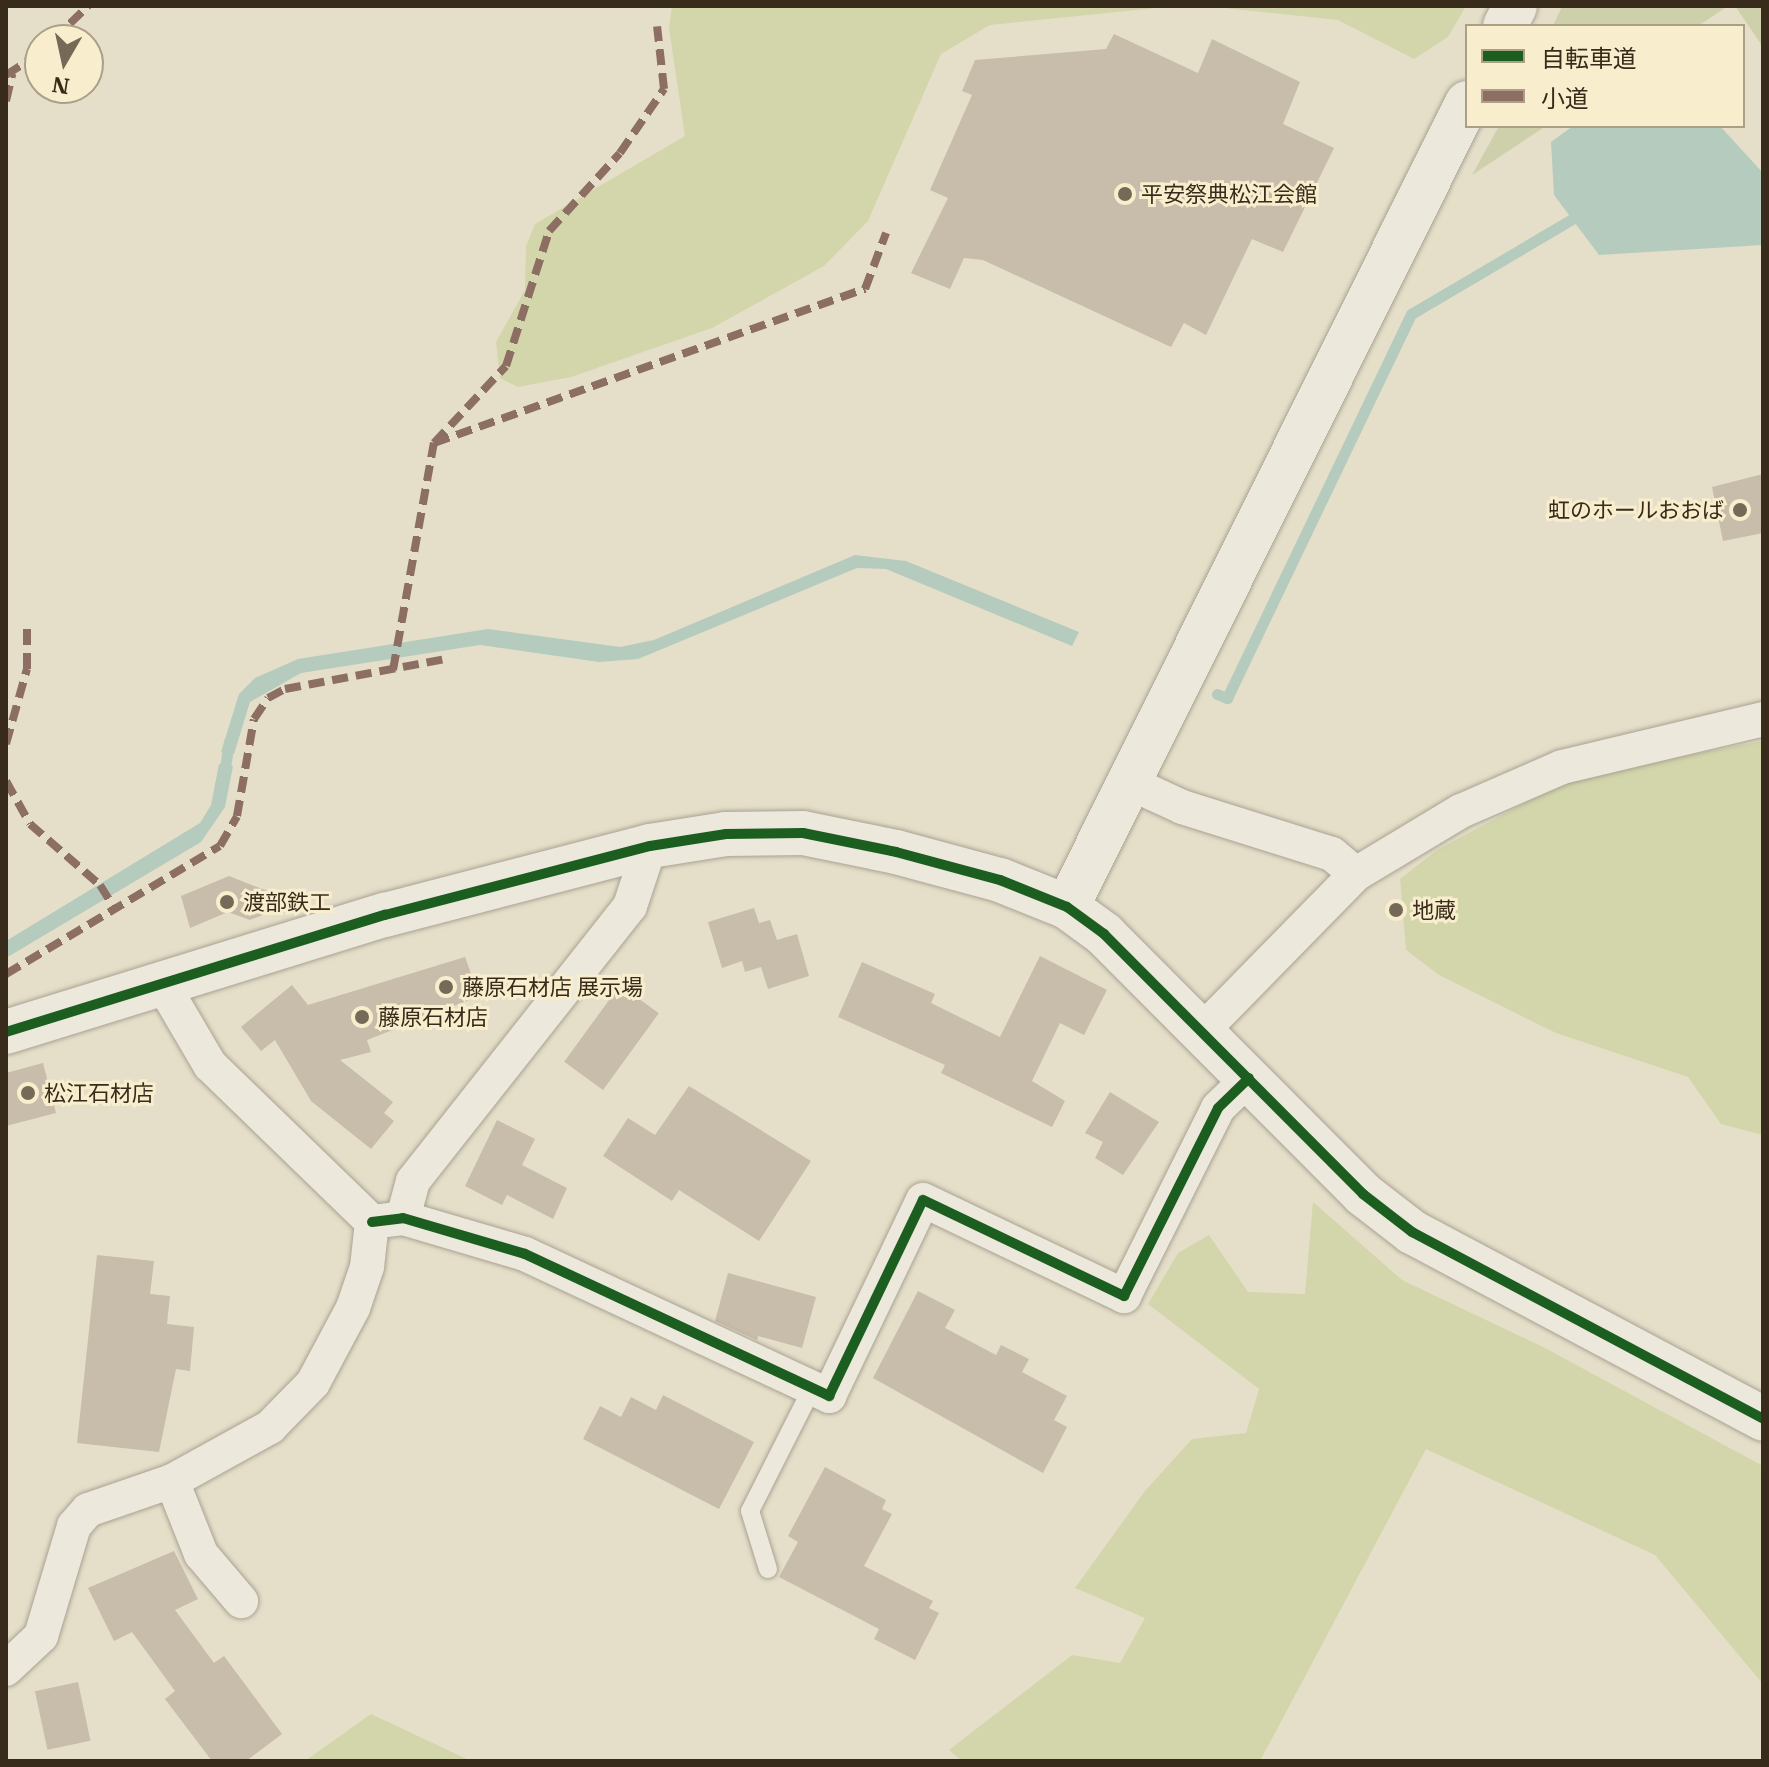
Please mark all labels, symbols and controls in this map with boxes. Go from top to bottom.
north arrow [24,24,104,104]
legend [1465,24,1745,128]
text: 自転車道 [1541,42,1637,74]
text: N [50,71,71,102]
text: 小道 [1541,82,1589,114]
place label: 平安祭典松江会館 [1141,181,1317,207]
marker: 平安祭典松江会館 [1116,185,1134,203]
place label: 虹のホールおおば [1548,497,1724,523]
marker: 虹のホールおおば [1731,501,1749,519]
place label: 渡部鉄工 [243,889,331,915]
marker: 渡部鉄工 [218,893,236,911]
place label: 地蔵 [1412,897,1456,923]
marker: 地蔵 [1387,901,1405,919]
place label: 藤原石材店 展示場 [462,974,643,1000]
marker: 藤原石材店 展示場 [437,978,455,996]
place label: 藤原石材店 [378,1004,488,1030]
marker: 藤原石材店 [353,1008,371,1026]
place label: 松江石材店 [44,1080,154,1106]
marker: 松江石材店 [19,1084,37,1102]

